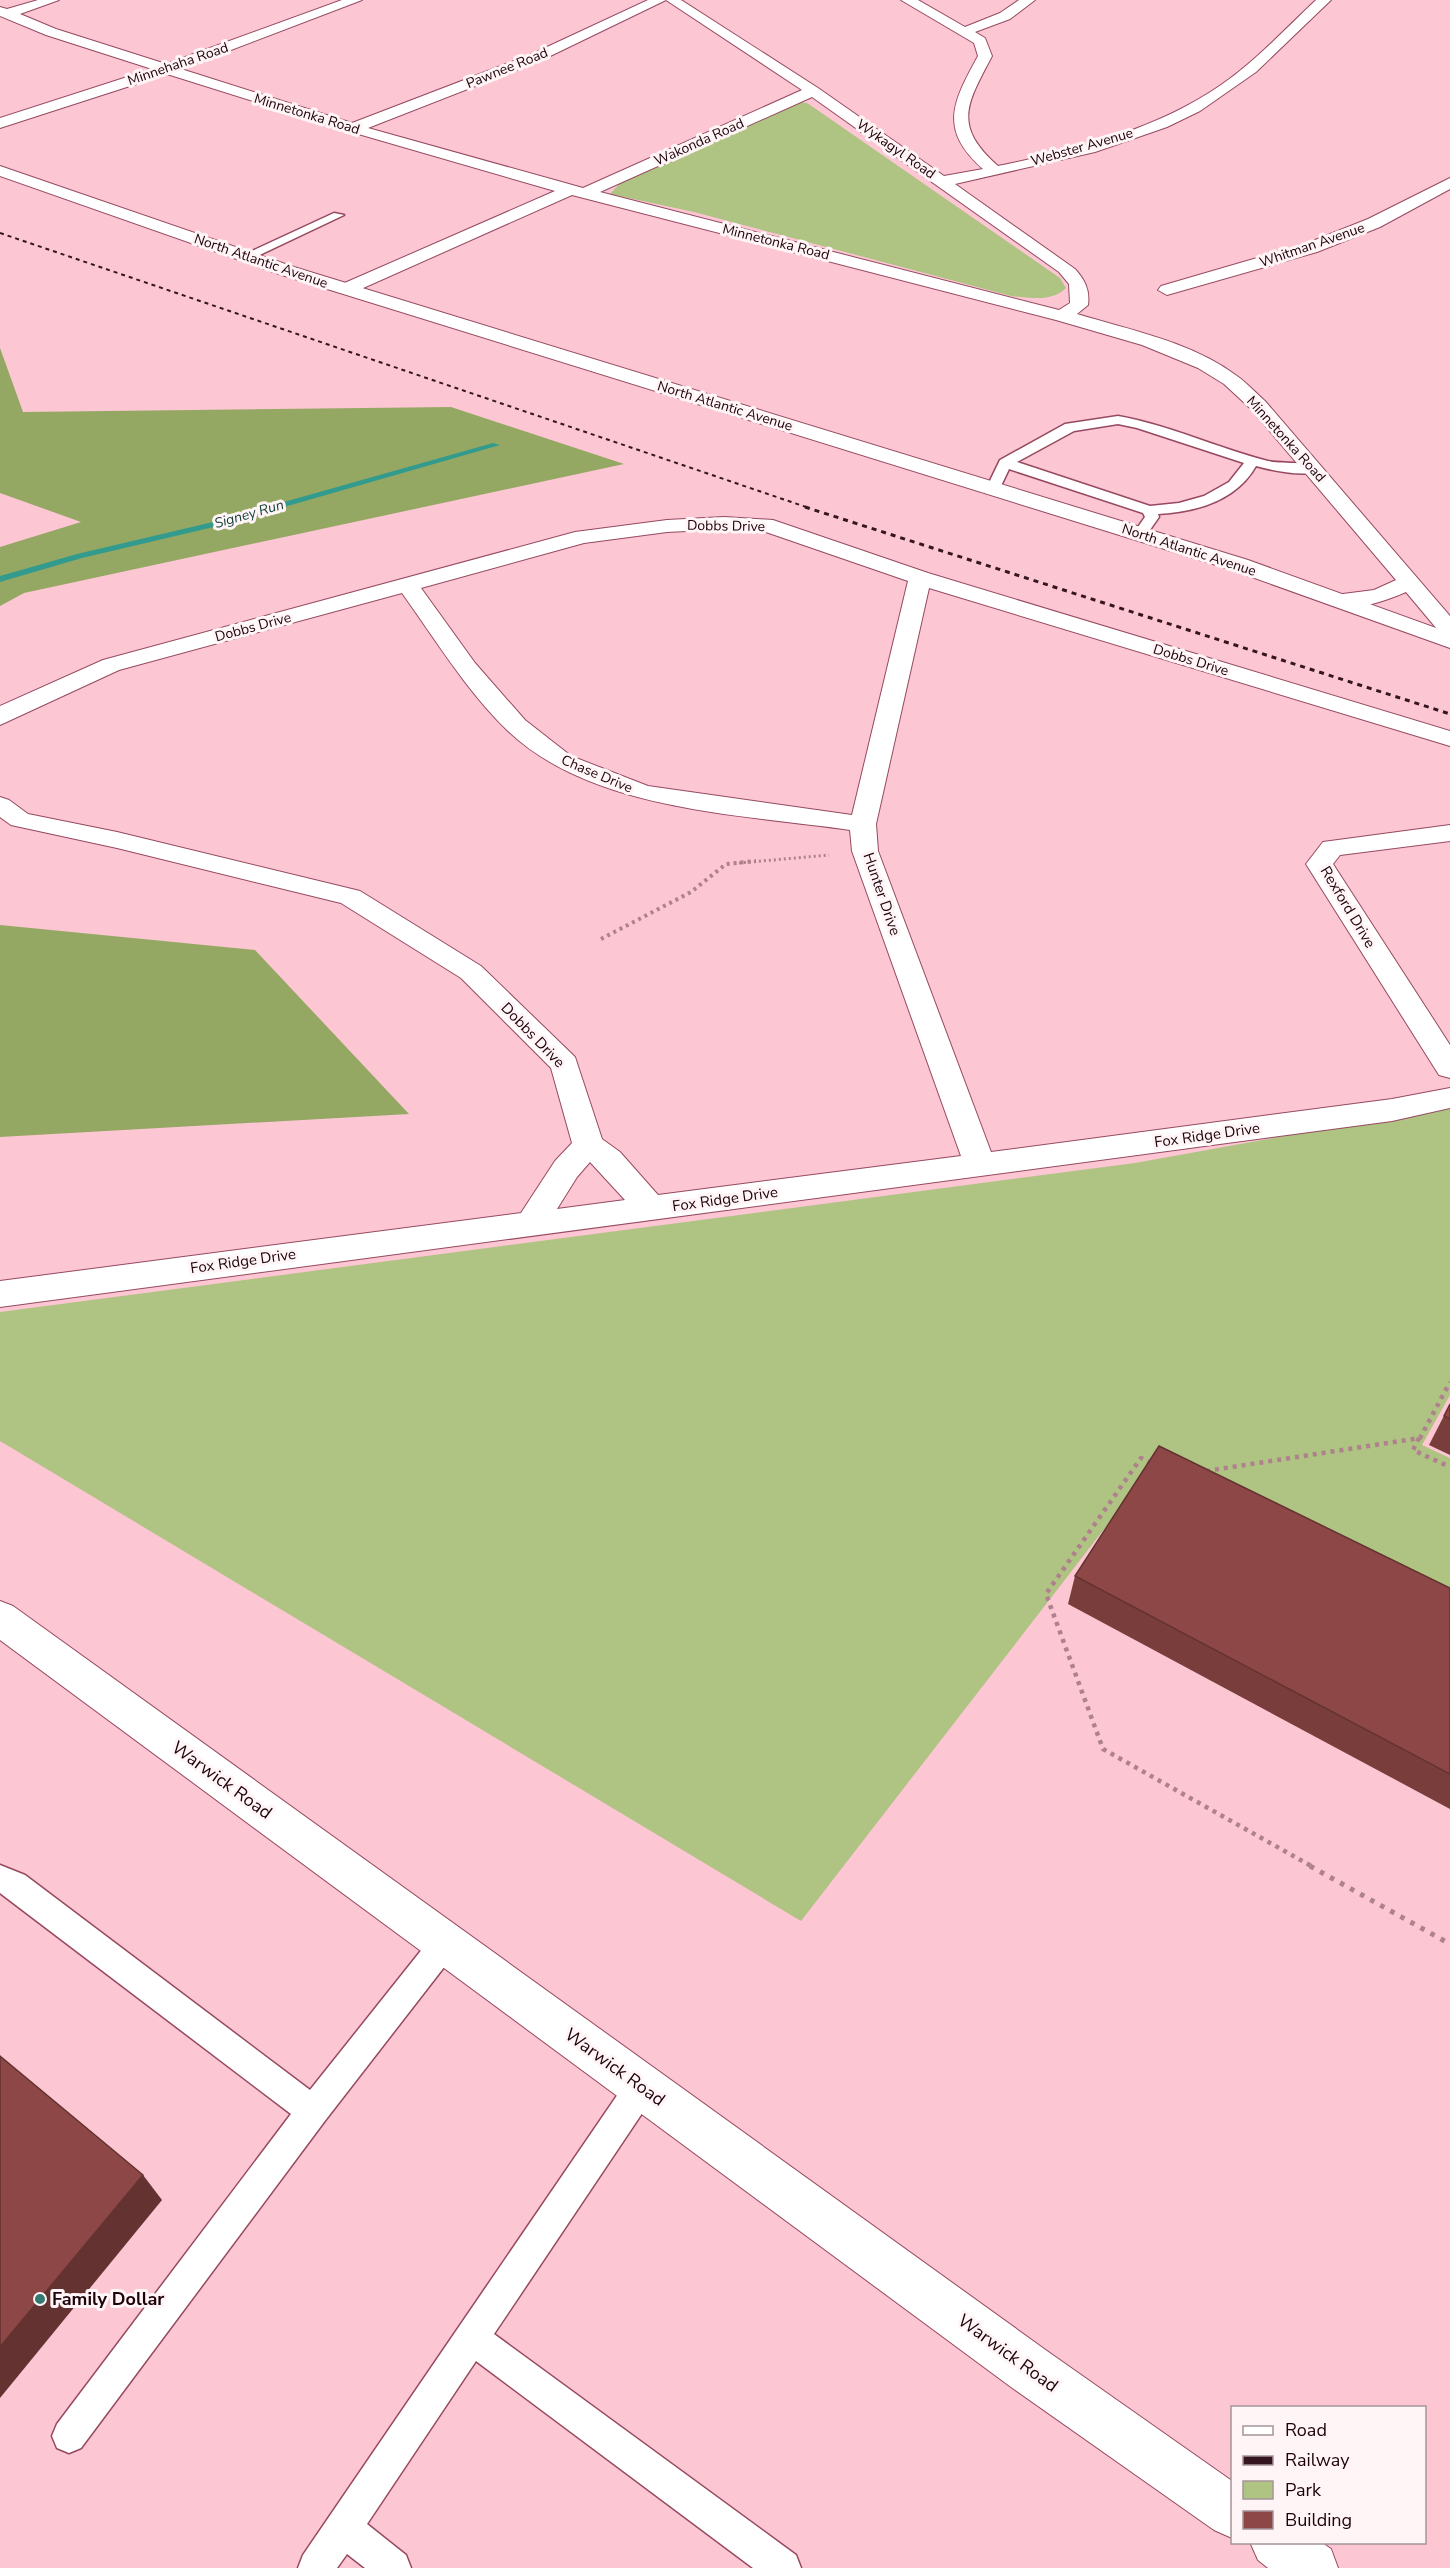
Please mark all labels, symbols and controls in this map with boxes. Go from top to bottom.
street label: Minnehaha Road [125,38,231,90]
street label: Pawnee Road [463,43,551,93]
street label: Minnetonka Road [252,89,362,139]
street label: Wakonda Road [651,114,747,170]
street label: Wykagyl Road [853,115,939,183]
street label: Webster Avenue [1029,123,1135,171]
street label: Whitman Avenue [1257,218,1367,272]
street label: Minnetonka Road [721,220,831,264]
street label: North Atlantic Avenue [192,229,330,293]
street label: North Atlantic Avenue [655,376,795,436]
street label: Minnetonka Road [1242,392,1330,486]
water label: Signey Run [212,495,286,533]
street label: Dobbs Drive [687,516,765,536]
street label: North Atlantic Avenue [1119,519,1259,581]
street label: Dobbs Drive [213,608,293,646]
street label: Dobbs Drive [1151,640,1231,680]
street label: Chase Drive [558,750,636,798]
street label: Hunter Drive [858,850,906,938]
street label: Rexford Drive [1316,862,1380,952]
street label: Dobbs Drive [497,998,569,1072]
street label: Fox Ridge Drive [1153,1118,1261,1152]
street label: Fox Ridge Drive [671,1182,779,1216]
street label: Fox Ridge Drive [189,1244,297,1278]
street label: Warwick Road [167,1735,277,1825]
street label: Warwick Road [560,2022,670,2112]
place label: Family Dollar [52,2287,164,2311]
marker: Family Dollar [33,2292,47,2306]
street label: Warwick Road [953,2308,1063,2398]
legend [1231,2406,1426,2544]
text: Road [1285,2418,1327,2442]
text: Railway [1285,2448,1350,2472]
text: Park [1285,2478,1322,2502]
text: Building [1285,2508,1352,2532]

